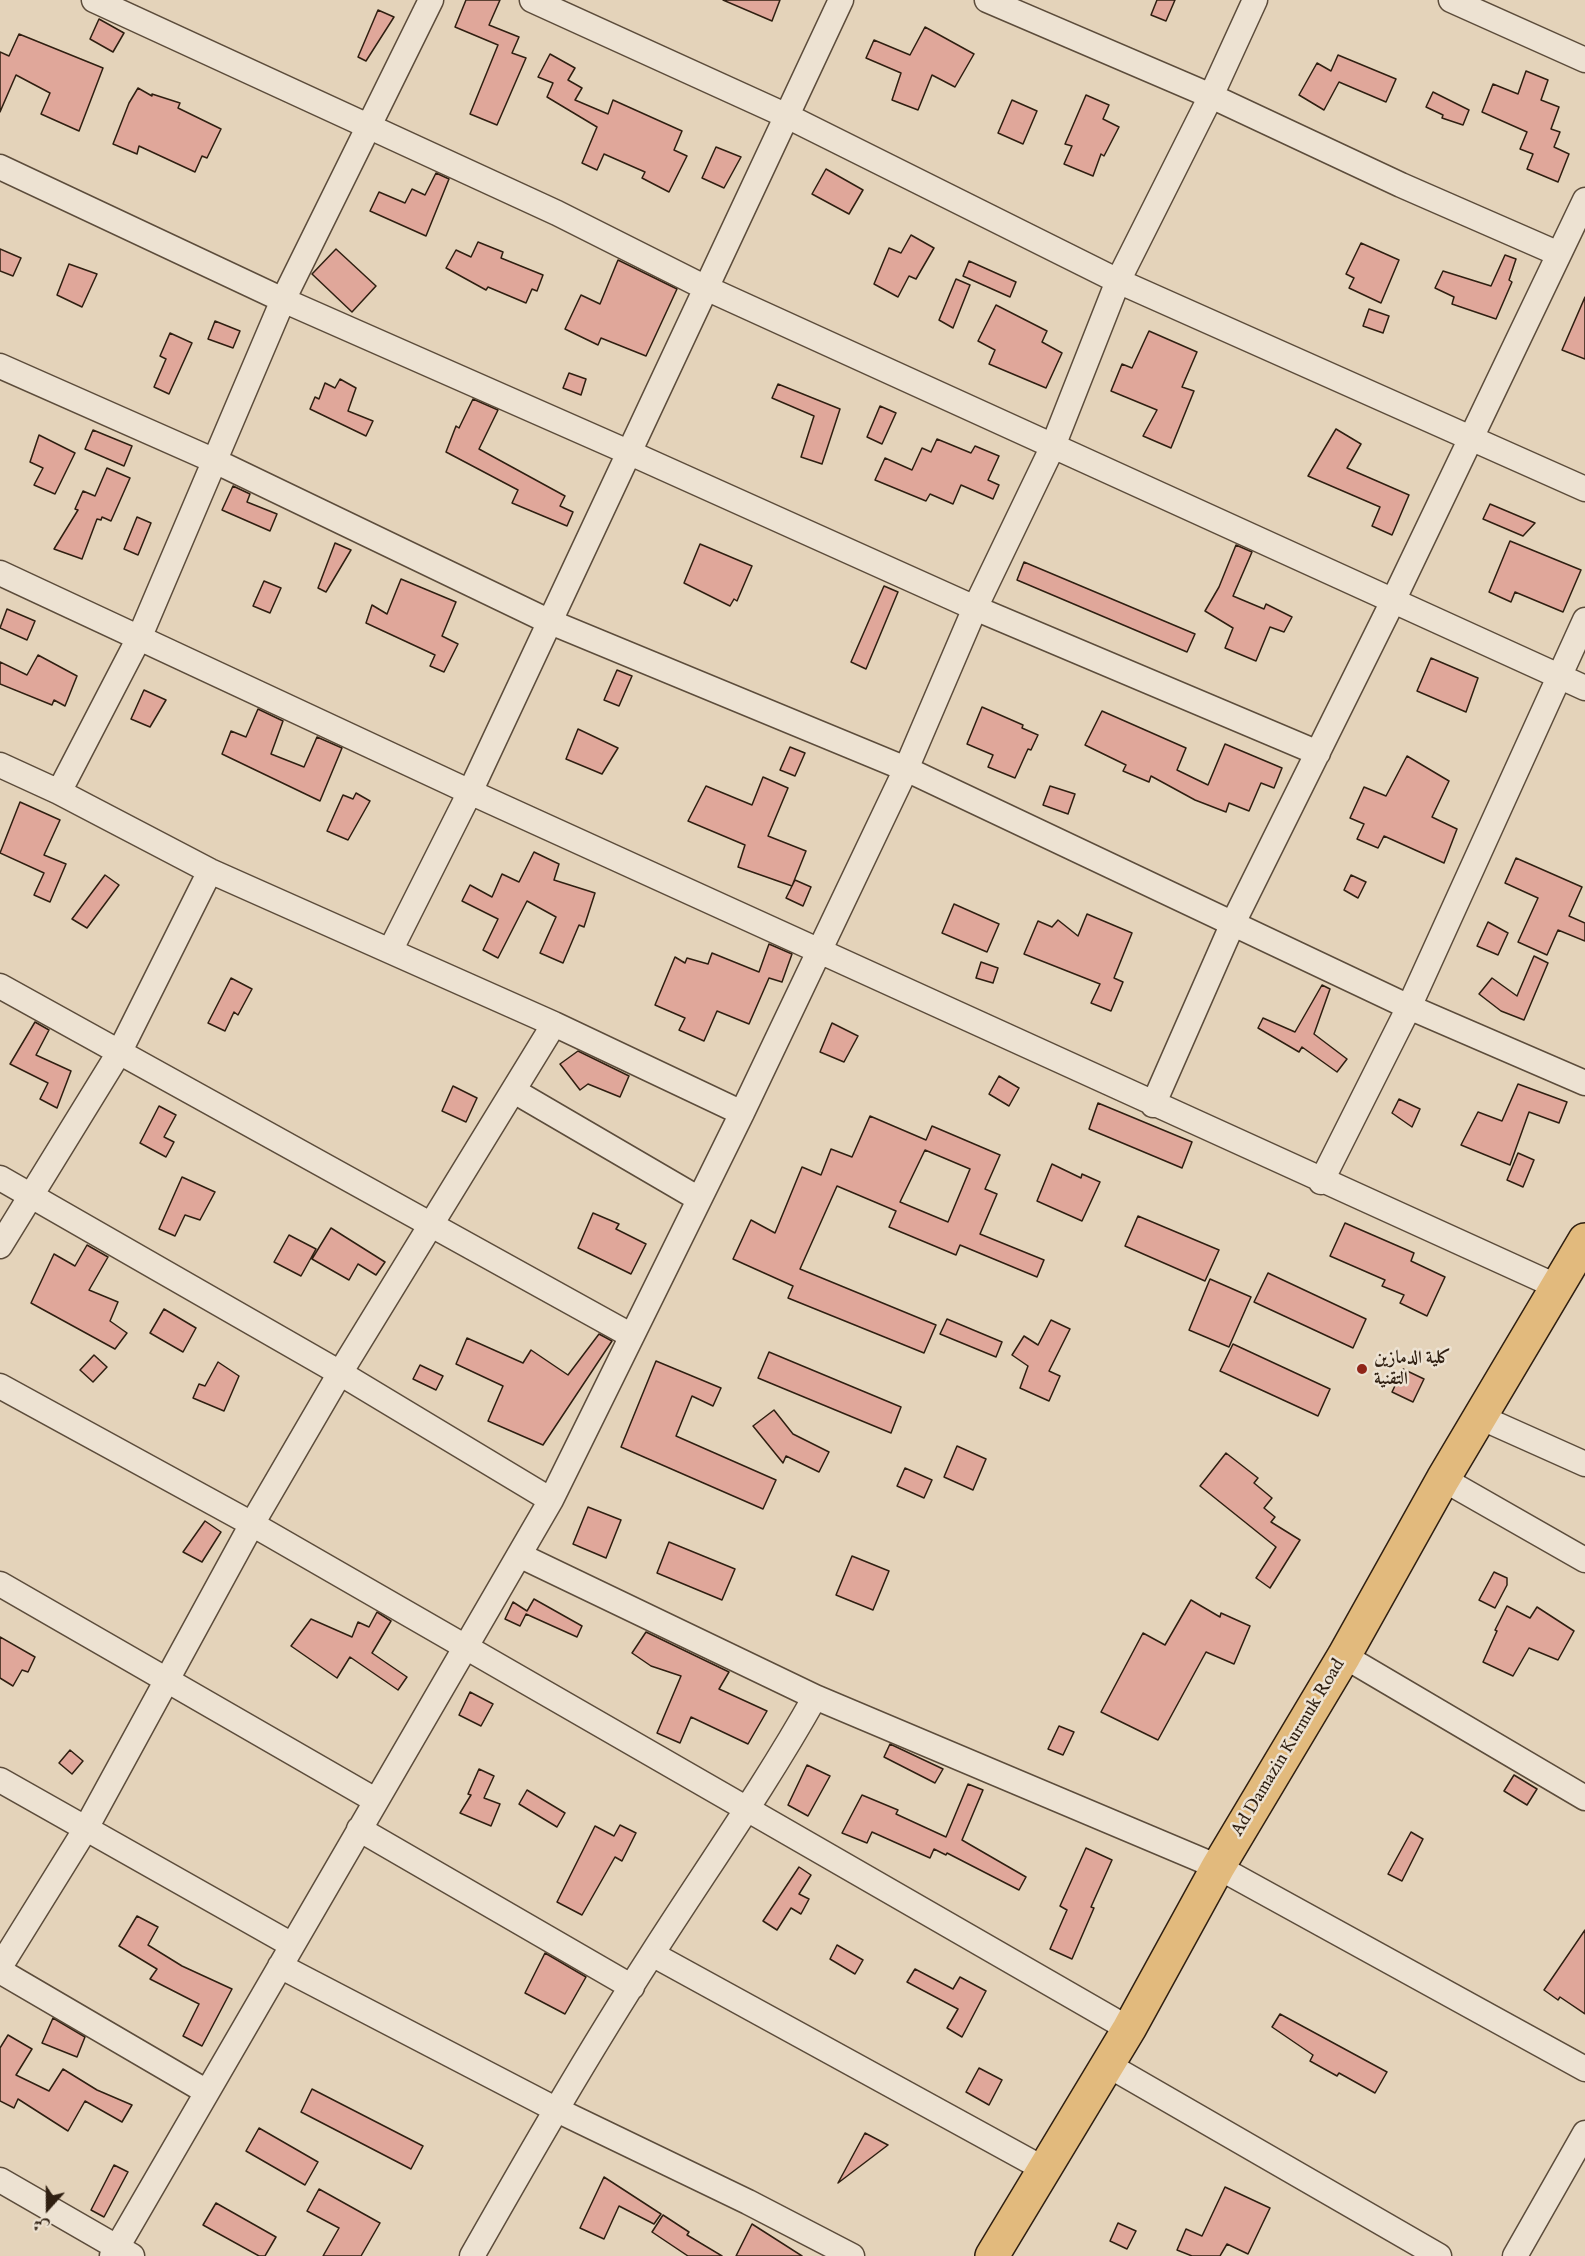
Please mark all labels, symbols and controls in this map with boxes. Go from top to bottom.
place label: كلية الدمازين التقنية [1374,1348,1451,1390]
marker: كلية الدمازين التقنية [1355,1362,1369,1376]
street label: Ad Damazin Kurmuk Road [1228,1656,1350,1840]
north arrow [18,2178,78,2238]
text: ش [31,2213,53,2237]

